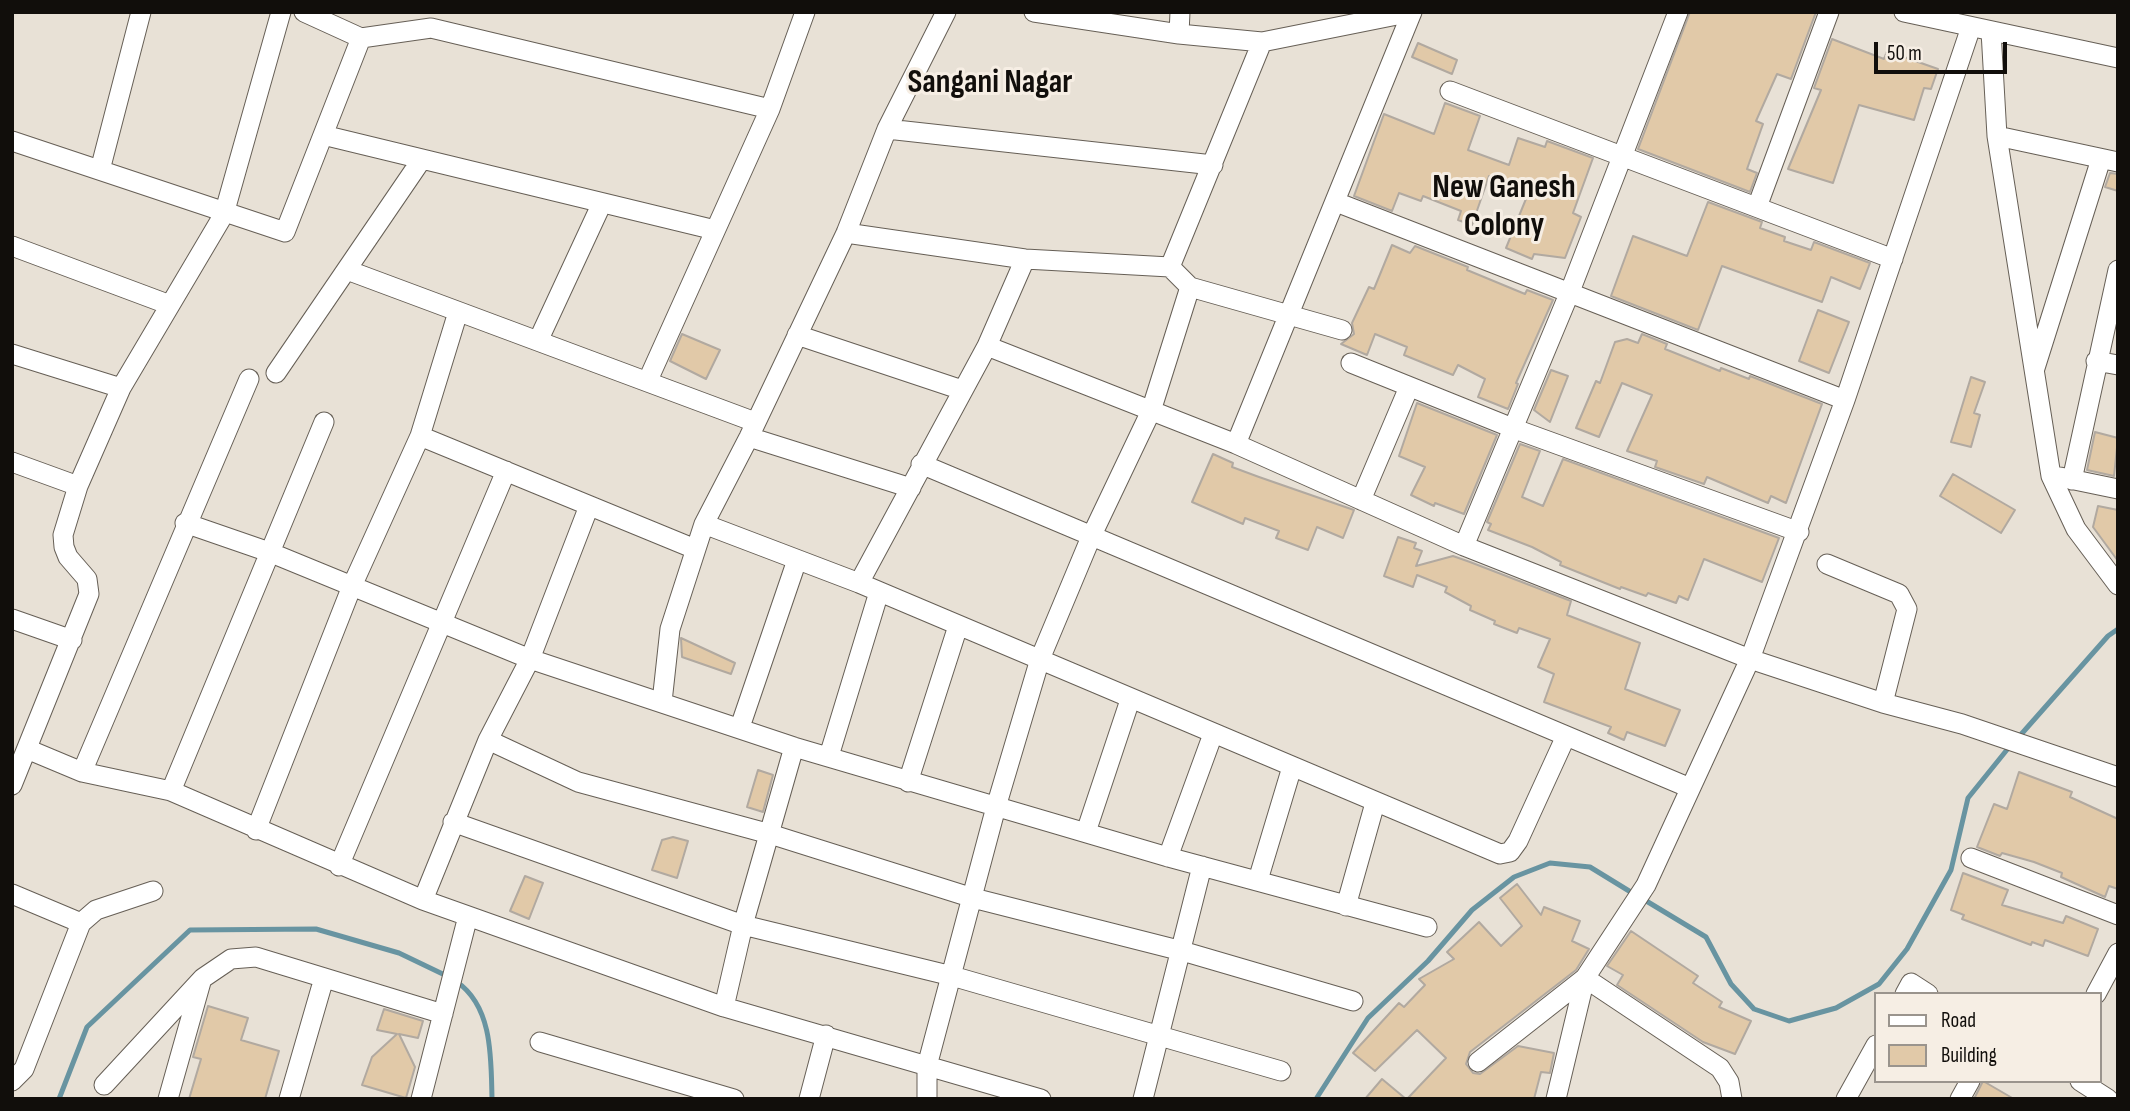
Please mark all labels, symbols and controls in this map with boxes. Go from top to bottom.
scale bar [1878,28,2011,72]
text: 50 m [1887,41,1922,66]
district label: Sangani Nagar [907,64,1073,104]
district label: New Ganesh Colony [1432,169,1576,247]
legend [1874,992,2102,1083]
text: Road [1941,1008,1976,1033]
text: Building [1941,1043,1997,1068]

